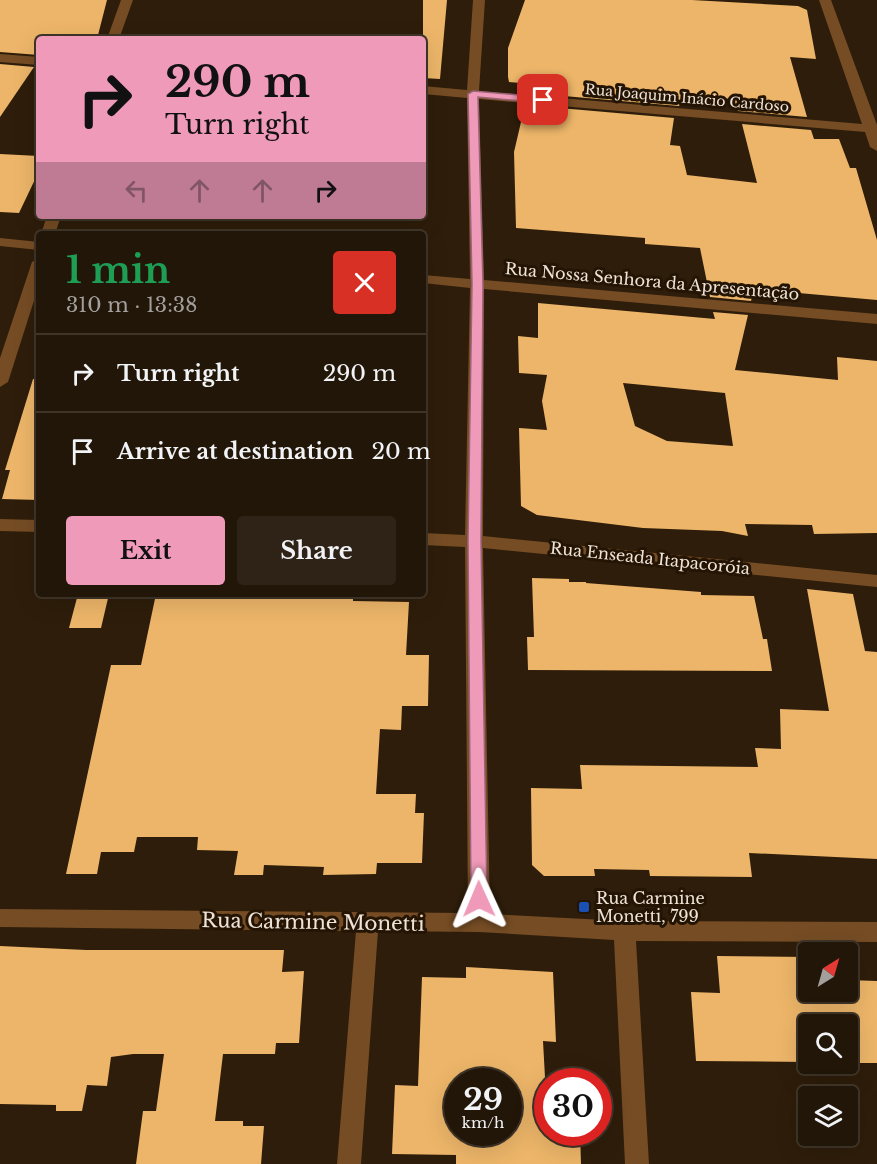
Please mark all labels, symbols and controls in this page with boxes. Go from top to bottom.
text: 290 m [165,56,310,108]
icon: right [66,60,144,138]
pin [517,74,568,125]
street label: Rua Joaquim Inácio Cardoso [584,80,790,116]
icon: arrive [526,83,559,116]
text: Turn right [165,108,309,141]
icon: left [120,174,153,207]
icon: ahead [183,174,216,207]
icon: ahead [246,174,279,207]
icon: right [309,174,342,207]
text: 1 min [66,248,170,293]
button: close [333,251,396,314]
street label: Rua Nossa Senhora da Apresentação [504,258,800,304]
text: 310 m · 13:38 [66,293,197,317]
icon: right [66,357,99,390]
text: Turn right [117,360,239,387]
text: 290 m [323,360,396,387]
icon: arrive [66,435,99,468]
text: Arrive at destination [117,438,354,465]
text: 20 m [372,438,431,465]
button: Exit [66,516,225,585]
button: Share [237,516,396,585]
street label: Rua Enseada Itapacoróia [549,538,751,578]
position arrow [447,867,511,931]
place label: Rua Carmine Monetti, 799 [596,888,705,926]
marker: Rua Carmine Monetti, 799 [577,900,591,914]
street label: Rua Carmine Monetti [201,908,425,936]
north arrow [798,942,858,1002]
map controls [798,942,858,1146]
button: search [798,1014,858,1074]
speed limit sign: 30 [534,1068,612,1146]
text: 29 [463,1081,503,1118]
button: layers [798,1086,858,1146]
text: km/h [462,1113,504,1132]

